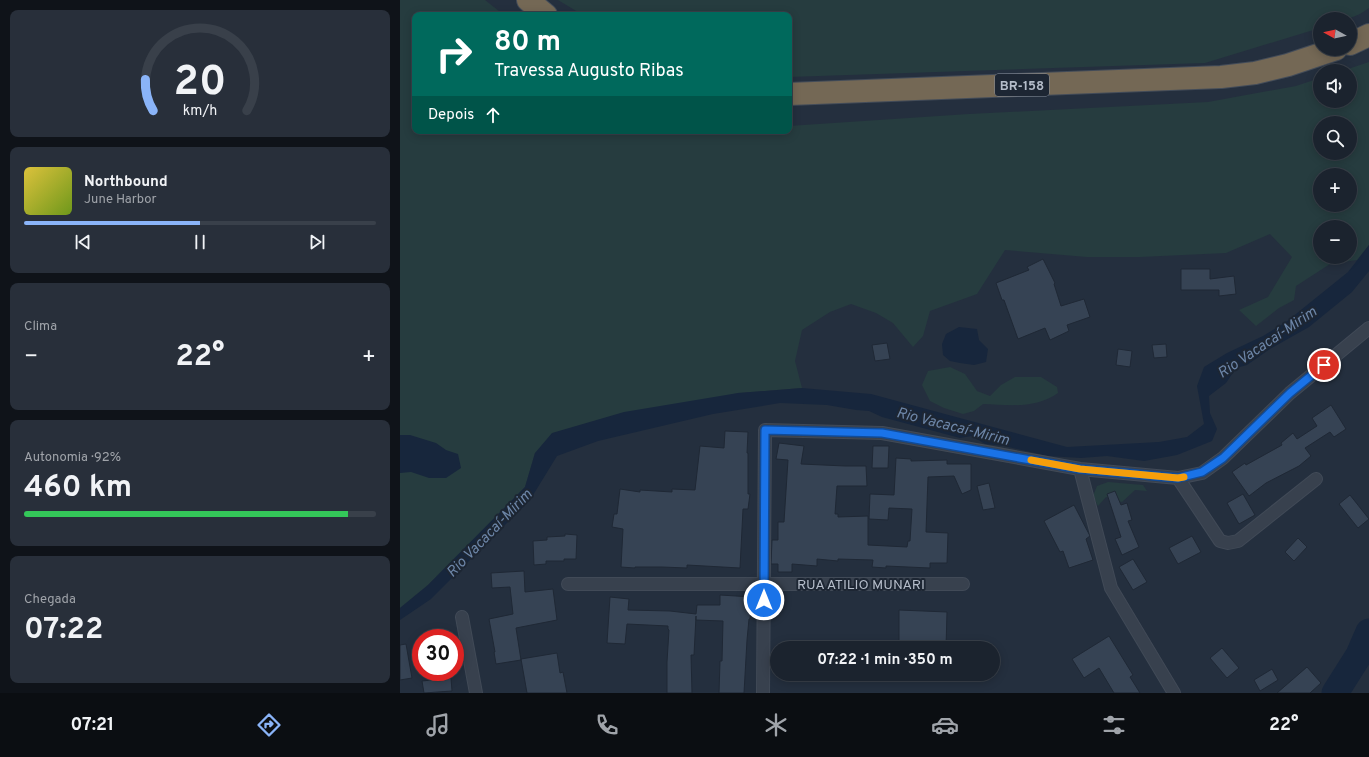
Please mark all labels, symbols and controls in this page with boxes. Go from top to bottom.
north arrow [1313,12,1357,56]
map controls [1313,12,1357,264]
text: 80 m [494,25,561,61]
icon: right [428,28,480,80]
text: 20 [174,57,226,110]
text: Travessa Augusto Ribas [494,60,684,83]
button: sound [1313,64,1357,108]
road number: BR-158 [995,74,1049,96]
text: km/h [183,102,217,120]
icon: ahead [482,104,504,126]
text: Depois [428,106,474,125]
button: search [1313,116,1357,160]
button: + [1313,168,1357,212]
text: Northbound [84,173,168,192]
text: June Harbor [84,192,157,208]
button: − [1313,220,1357,264]
icon: previous [72,231,94,253]
icon: pause [189,231,211,253]
icon: next [306,231,328,253]
water label: Rio Vacacaí-Mirim [1215,303,1322,383]
text: Clima [24,319,57,335]
text: 22° [175,339,225,376]
text: − [24,344,38,371]
text: + [362,344,376,371]
pin [1307,348,1341,382]
icon: arrive [1313,354,1335,376]
water label: Rio Vacacaí-Mirim [894,404,1012,451]
text: Autonomia · 92% [24,450,121,466]
text: 460 km [24,470,132,507]
water label: Rio Vacacaí-Mirim [443,485,538,582]
street label: RUA ATILIO MUNARI [797,577,925,594]
position arrow [743,579,785,621]
text: Chegada [24,592,76,608]
text: 07:22 [24,612,103,649]
speed limit sign: 30 [412,629,464,681]
text: 07:22 · 1 min · 350 m [817,651,953,670]
icon: directions [255,711,283,739]
icon: music [424,711,452,739]
icon: phone [593,711,621,739]
icon: climate [762,711,790,739]
icon: car [931,711,959,739]
icon: filters [1100,711,1128,739]
text: 07:21 [70,714,114,737]
text: 22° [1269,714,1298,737]

